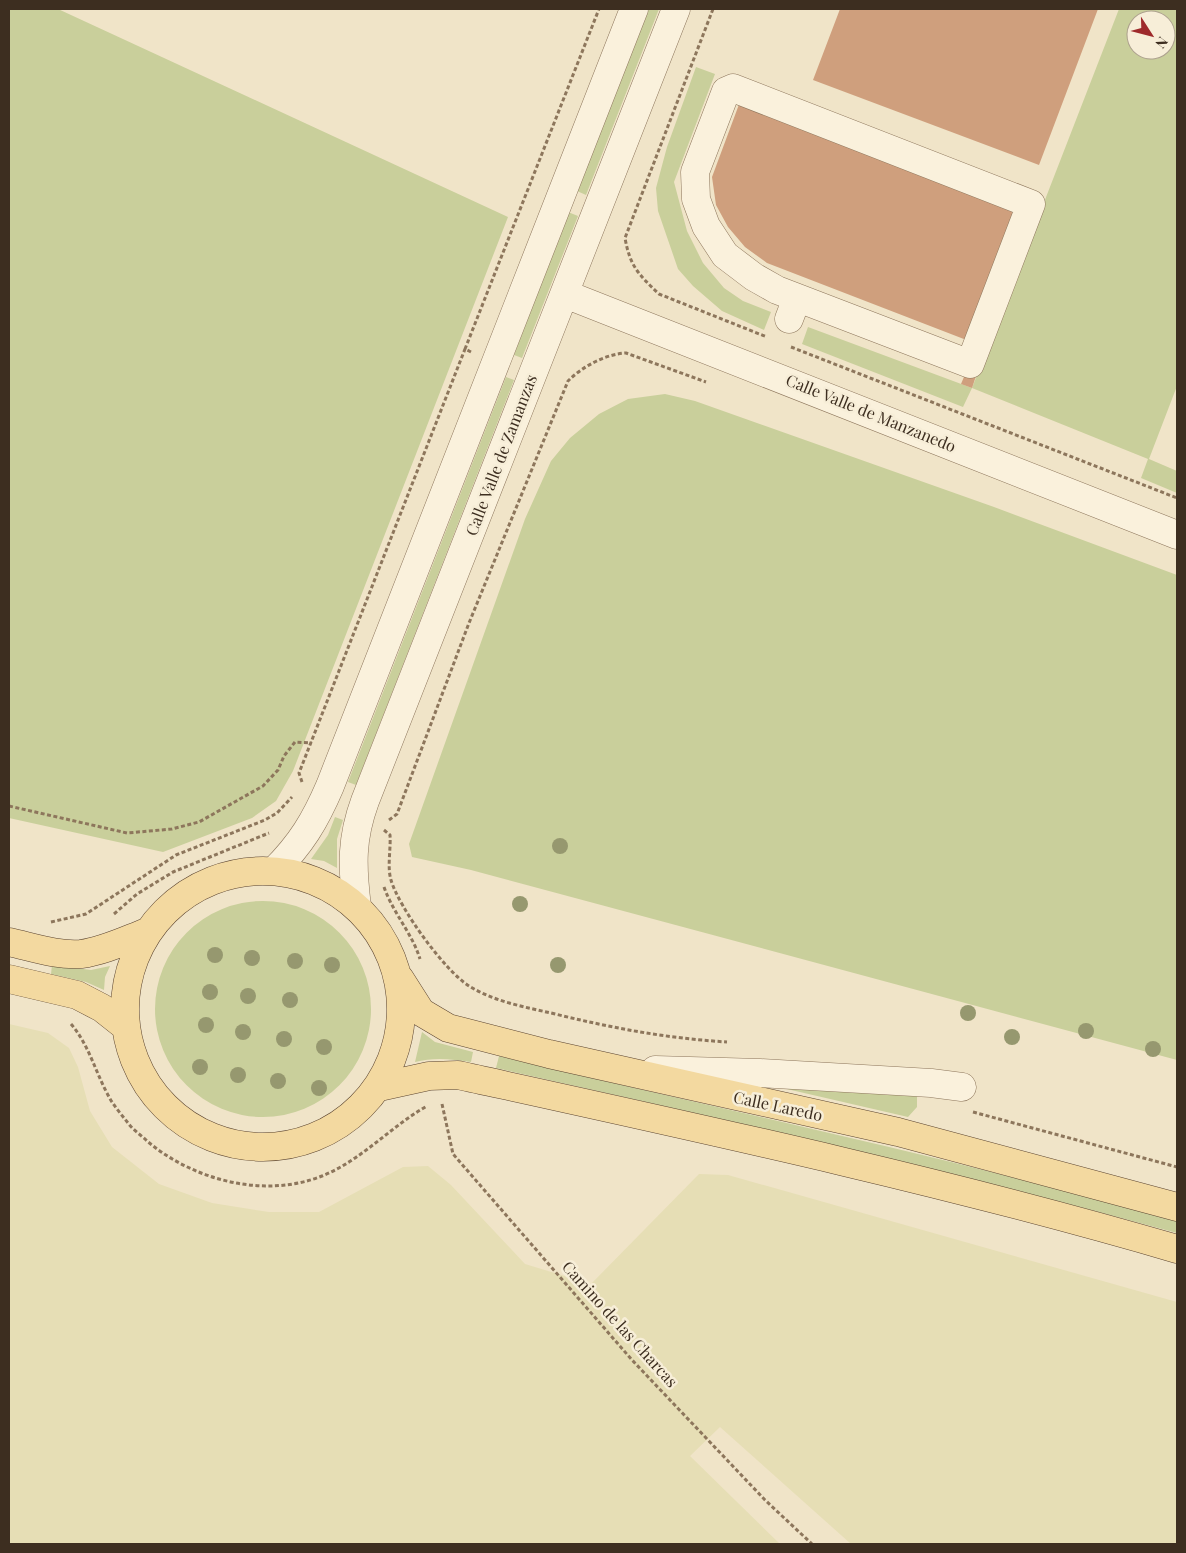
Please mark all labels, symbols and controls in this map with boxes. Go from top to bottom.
north arrow [1126,10,1176,60]
text: N [1151,33,1173,53]
street label: Calle Valle de Manzanedo [783,369,960,456]
street label: Calle Valle de Zamanzas [460,371,541,538]
street label: Calle Laredo [732,1086,825,1125]
street label: Camino de las Charcas [558,1256,683,1391]

